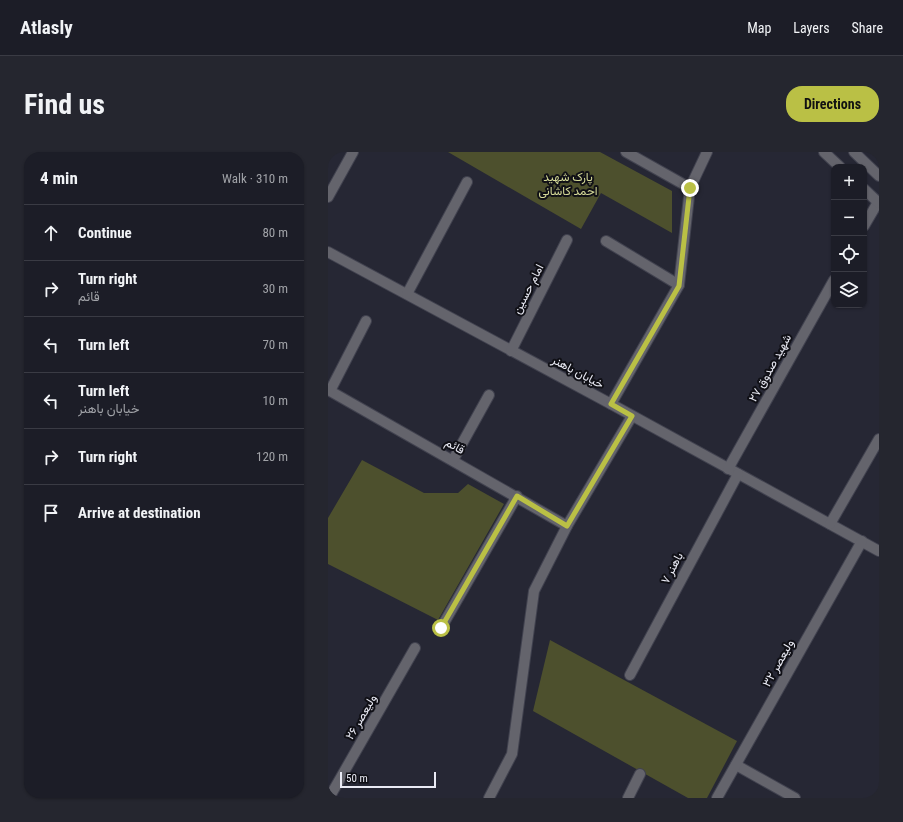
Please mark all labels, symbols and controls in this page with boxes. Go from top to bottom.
text: Atlasly [20,16,73,39]
text: Map [747,20,771,36]
text: Layers [793,20,830,36]
text: Share [852,20,883,36]
button: Directions [786,86,879,122]
text: Find us [24,88,105,121]
map controls [831,164,867,308]
button: + [831,164,867,200]
text: 4 min [40,168,78,188]
park label: پارک شهید احمد کاشانی [538,170,598,199]
text: Walk · 310 m [222,171,288,186]
route end [681,179,699,197]
button: − [831,200,867,236]
icon: ahead [40,222,62,244]
text: Continue [78,224,132,242]
text: 80 m [262,225,288,240]
button: locate [831,236,867,272]
street label: امام حسین [510,262,547,317]
text: Turn right [78,270,137,288]
button: layers [831,272,867,308]
icon: right [40,278,62,300]
text: 30 m [262,281,288,296]
text: قائم [78,289,100,304]
street label: شهید صدوق ۲۷ [746,332,795,405]
icon: left [40,334,62,356]
text: Turn left [78,336,129,354]
text: 70 m [262,337,288,352]
street label: خیابان باهنر [548,352,606,392]
text: Turn left [78,382,129,400]
icon: left [40,390,62,412]
text: 10 m [262,393,288,408]
text: خیابان باهنر [78,401,140,416]
street label: قائم [442,435,467,458]
icon: right [40,446,62,468]
text: Turn right [78,448,137,466]
text: 120 m [256,449,288,464]
icon: arrive [40,502,62,524]
text: Arrive at destination [78,504,201,522]
street label: باهنر ۷ [658,550,687,587]
route start [432,619,450,637]
street label: ولیعصر ۳۲ [759,637,798,690]
street label: ولیعصر ۲۶ [342,692,380,743]
scale bar [340,770,436,789]
text: 50 m [346,772,368,785]

